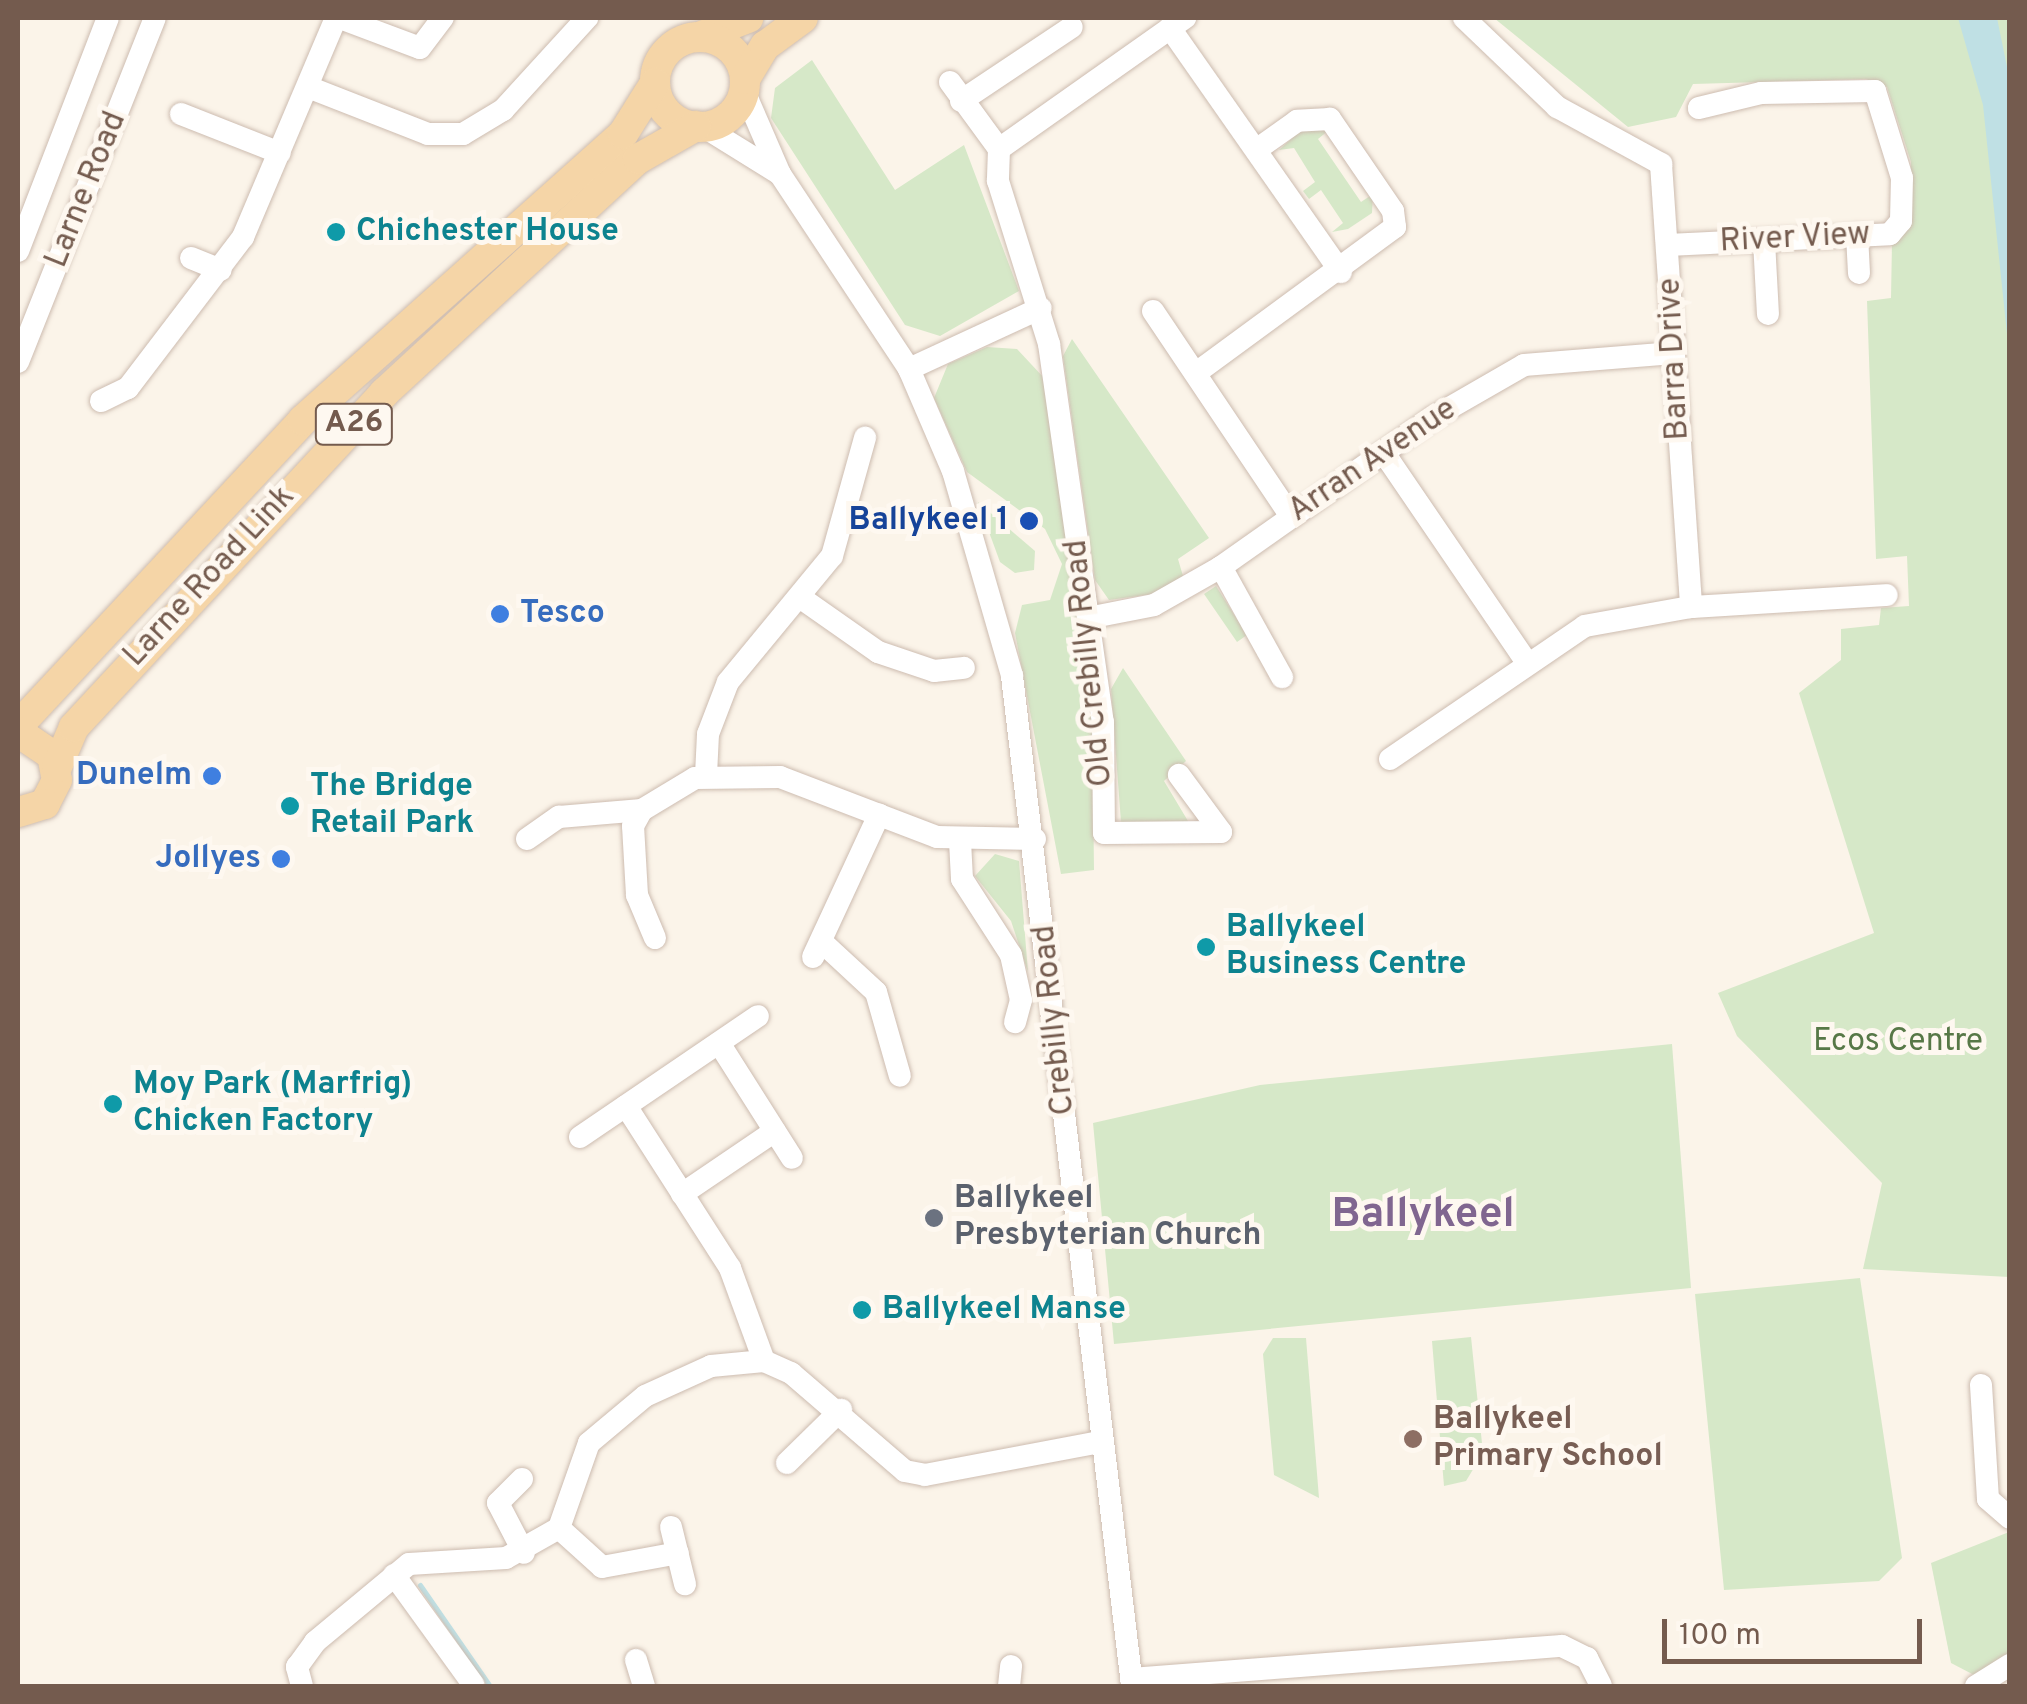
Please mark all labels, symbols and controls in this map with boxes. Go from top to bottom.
street label: Larne Road [38,106,136,274]
place label: Chichester House [356,213,619,251]
street label: River View [1718,216,1872,262]
marker: Chichester House [325,221,347,243]
street label: Barra Drive [1652,277,1698,441]
street label: Arran Avenue [1281,390,1465,532]
road number: A26 [314,399,394,449]
street label: Larne Road Link [116,479,304,675]
place label: Ballykeel 1 [849,502,1009,540]
marker: Ballykeel 1 [1018,510,1040,532]
street label: Old Crebilly Road [1058,538,1122,788]
place label: Tesco [520,595,605,633]
marker: Tesco [489,603,511,625]
place label: Dunelm [76,757,192,795]
marker: Dunelm [201,765,223,787]
place label: The Bridge Retail Park [310,769,474,844]
marker: The Bridge Retail Park [279,795,301,817]
place label: Jollyes [155,840,261,878]
marker: Jollyes [270,848,292,870]
place label: Ballykeel Business Centre [1226,910,1466,985]
street label: Crebilly Road [1026,923,1084,1117]
marker: Ballykeel Business Centre [1195,936,1217,958]
park label: Ecos Centre [1813,1023,1983,1061]
place label: Moy Park (Marfrig) Chicken Factory [133,1067,412,1142]
marker: Moy Park (Marfrig) Chicken Factory [102,1093,124,1115]
place label: Ballykeel Presbyterian Church [954,1181,1261,1256]
district label: Ballykeel [1331,1191,1515,1241]
marker: Ballykeel Presbyterian Church [923,1207,945,1229]
place label: Ballykeel Manse [882,1291,1126,1329]
marker: Ballykeel Manse [851,1299,873,1321]
place label: Ballykeel Primary School [1433,1402,1663,1477]
marker: Ballykeel Primary School [1402,1428,1424,1450]
scale bar [1667,1599,1927,1661]
text: 100 m [1679,1618,1761,1655]

